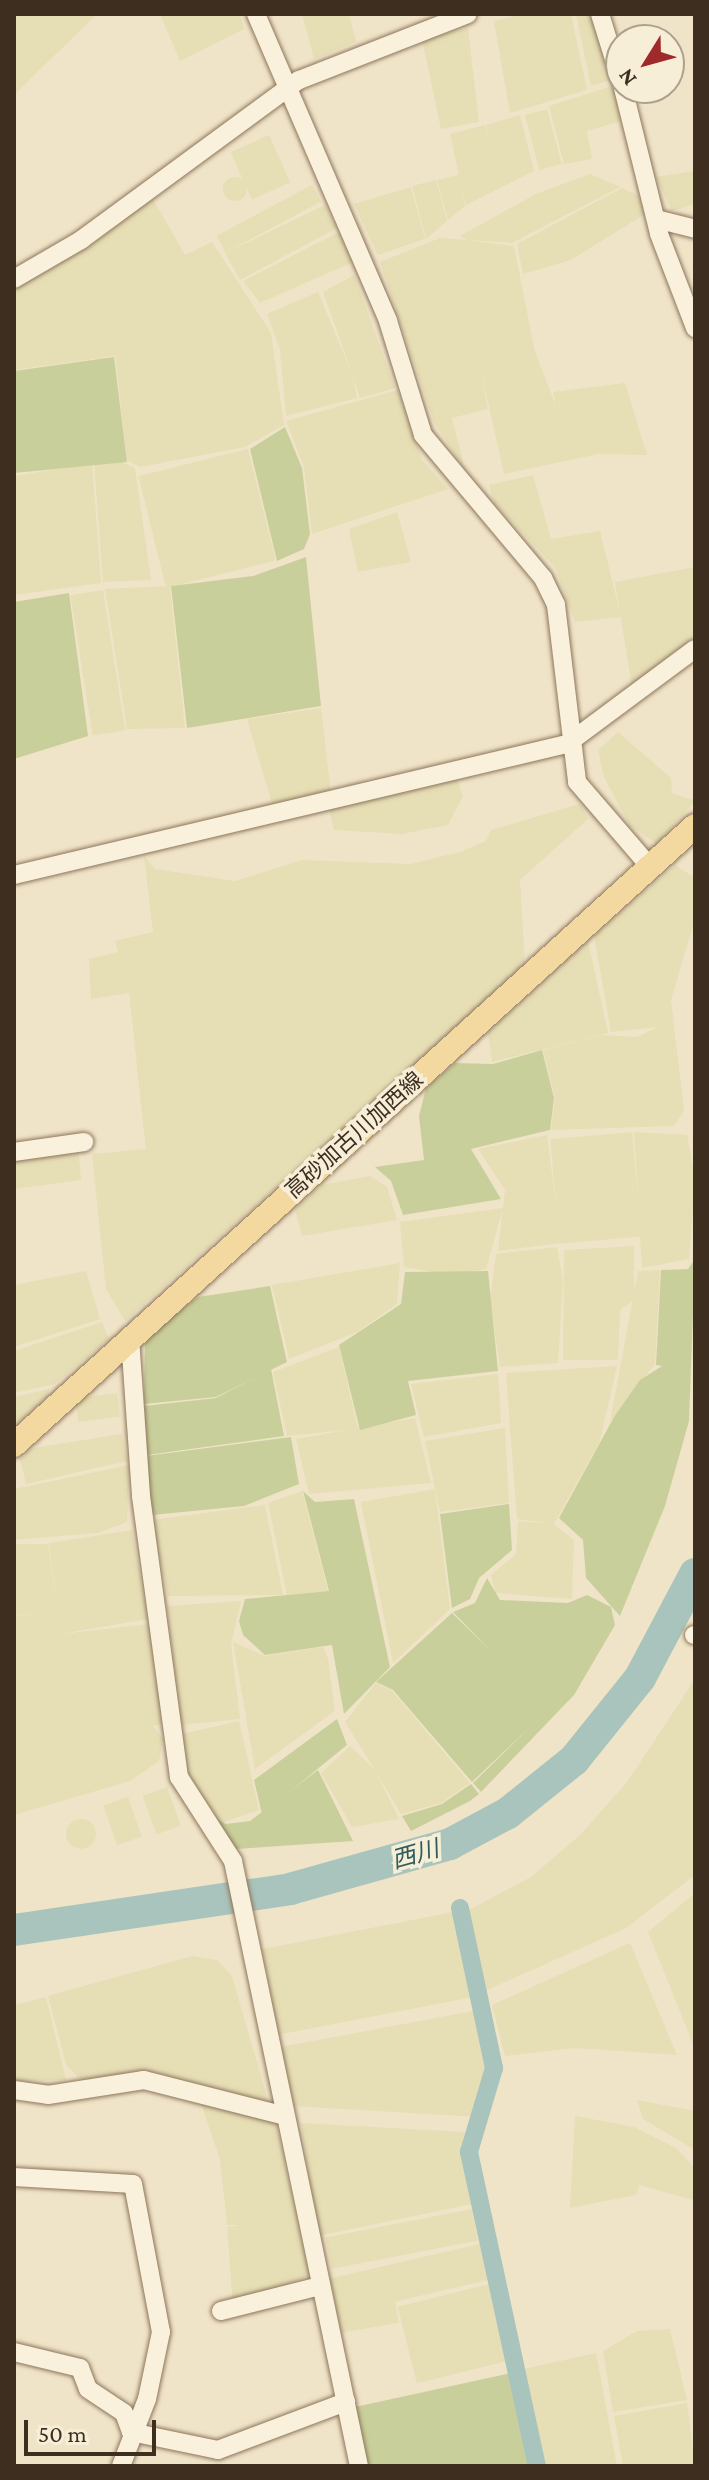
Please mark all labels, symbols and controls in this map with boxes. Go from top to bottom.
north arrow [605,24,685,104]
text: N [613,64,642,91]
street label: 高砂加古川加西線 [280,1066,428,1204]
water label: 西川 [388,1834,442,1874]
scale bar [28,2404,160,2454]
text: 50 m [38,2420,87,2447]

